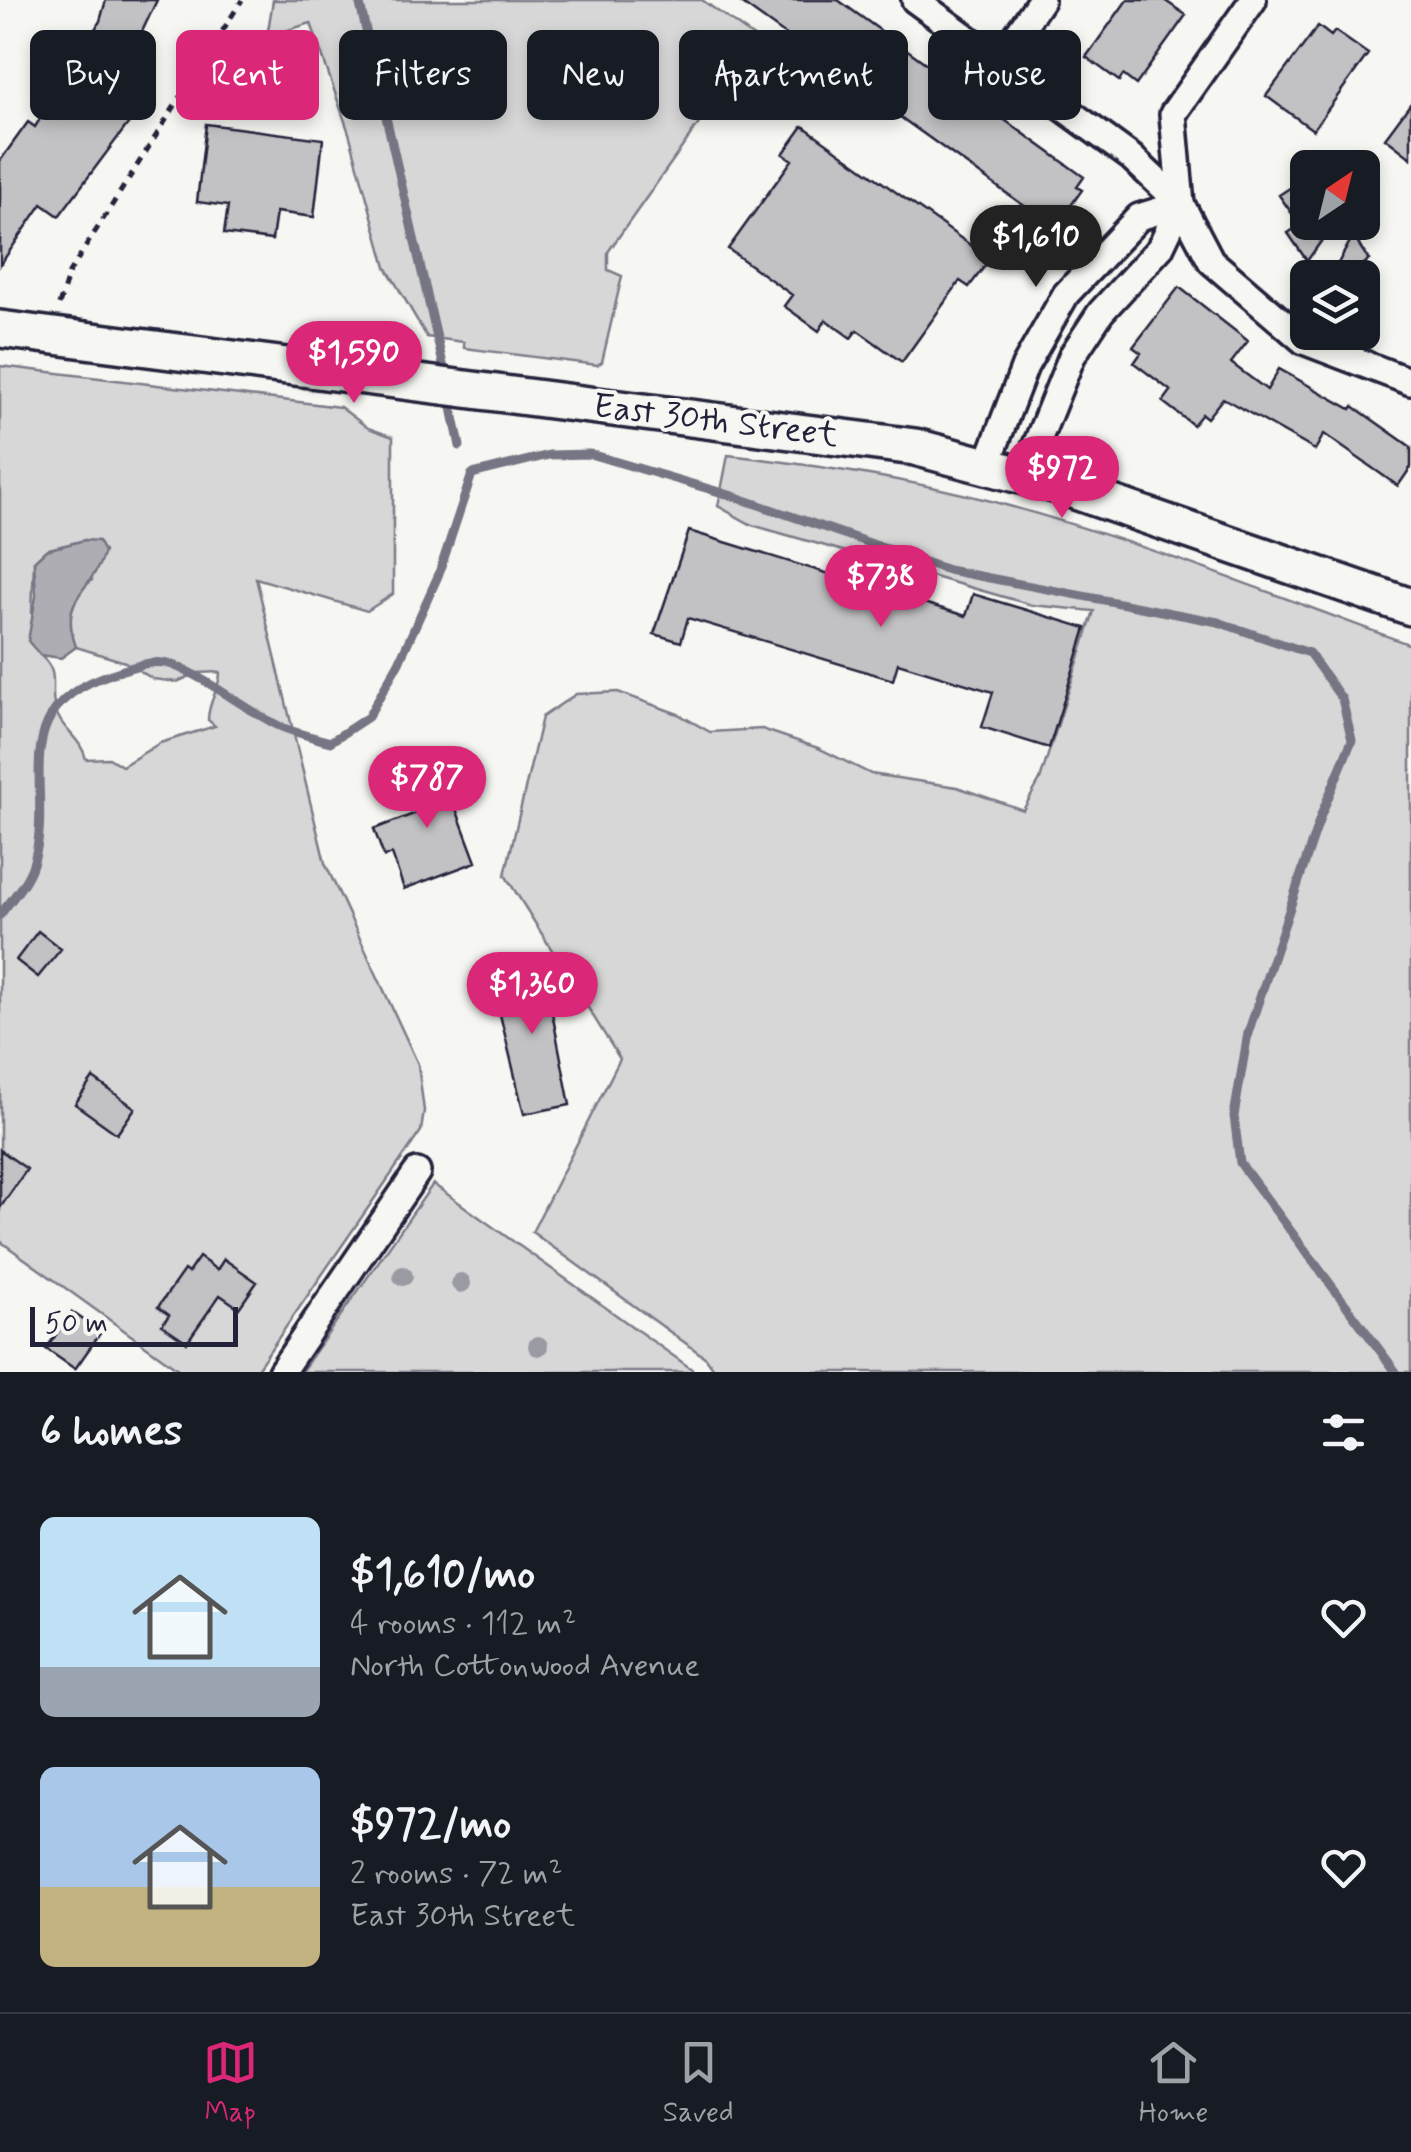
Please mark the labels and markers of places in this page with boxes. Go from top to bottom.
pin: $1,610 [955,205,1117,290]
pin: $1,590 [273,321,435,406]
pin: $972 [1003,436,1121,521]
pin: $738 [822,545,940,630]
pin: $787 [368,746,486,831]
pin: $1,360 [451,952,613,1037]

